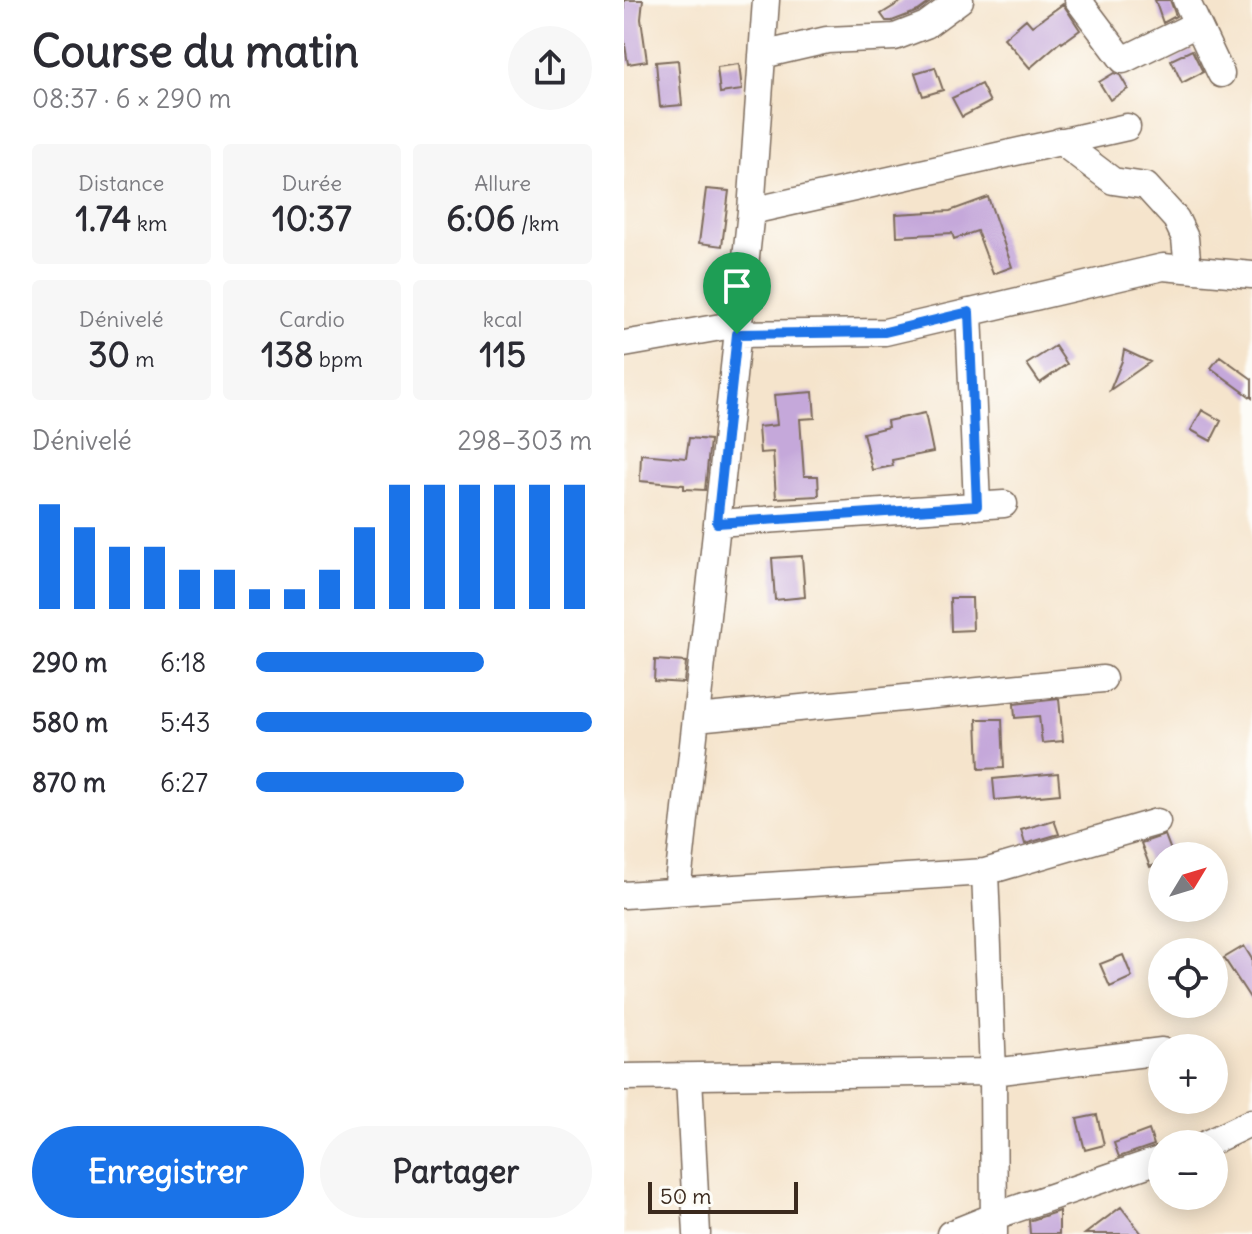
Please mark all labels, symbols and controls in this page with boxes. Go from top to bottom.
text: Course du matin [32,24,359,79]
button: share [508,26,592,110]
text: 08:37 · 6 × 290 m [32,82,231,115]
text: Distance [78,169,164,197]
text: Durée [282,169,342,197]
text: Allure [474,169,531,197]
text: 1.74 [75,197,132,240]
text: 10:37 [272,197,352,240]
text: 6:06 [446,197,515,240]
text: km [132,209,167,237]
text: /km [515,209,559,237]
pin [703,252,771,334]
icon: arrive [715,264,759,308]
text: Dénivelé [79,305,164,333]
text: Cardio [279,305,345,333]
text: kcal [483,305,522,333]
text: 30 [88,333,130,376]
text: 138 [261,333,314,376]
text: 115 [479,333,526,376]
text: m [130,345,154,373]
text: bpm [314,345,363,373]
text: Dénivelé [32,424,132,457]
text: 298–303 m [457,424,592,457]
text: 290 m [32,646,107,679]
text: 6:18 [160,646,206,679]
text: 580 m [32,706,108,739]
text: 5:43 [160,706,211,739]
text: 870 m [32,766,106,799]
text: 6:27 [160,766,208,799]
north arrow [1148,842,1228,922]
map controls [1148,842,1228,1210]
button: locate [1148,938,1228,1018]
button: + [1148,1034,1228,1114]
button: Enregistrer [32,1126,304,1218]
button: Partager [320,1126,592,1218]
button: − [1148,1130,1228,1210]
scale bar [648,1178,798,1214]
text: 50 m [660,1182,712,1210]

